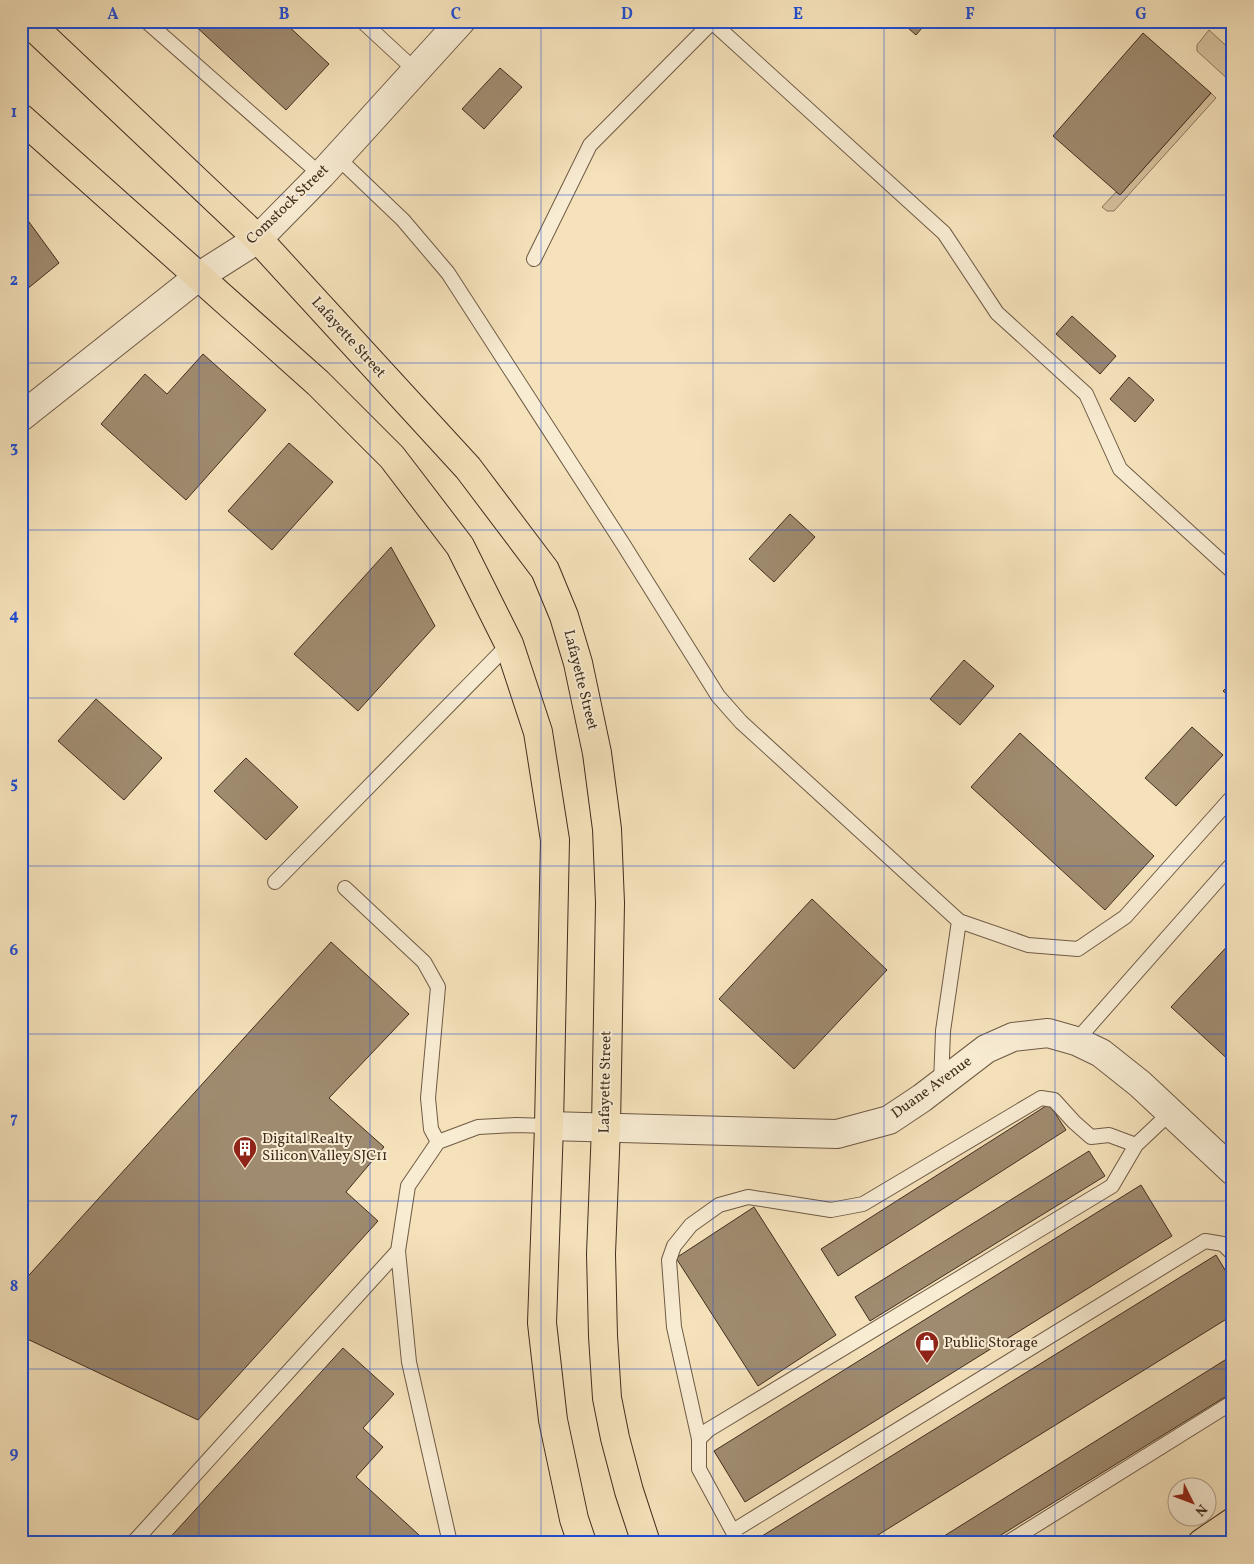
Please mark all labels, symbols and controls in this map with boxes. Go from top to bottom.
text: A [107,4,119,26]
text: B [279,4,290,26]
text: C [451,4,461,26]
text: D [621,4,633,26]
text: E [793,4,803,26]
text: F [965,4,975,26]
text: G [1135,4,1147,26]
text: 1 [11,102,17,124]
street label: Comstock Street [242,160,334,250]
text: 2 [10,270,18,292]
street label: Lafayette Street [306,293,390,383]
text: 3 [10,437,18,459]
text: 4 [9,605,19,627]
street label: Lafayette Street [557,628,603,732]
text: 5 [10,773,18,795]
text: 6 [10,940,19,962]
street label: Lafayette Street [595,1030,617,1134]
street label: Duane Avenue [887,1052,977,1124]
text: 7 [10,1108,18,1130]
place label: Digital Realty Silicon Valley SJC11 [262,1129,388,1167]
building icon: Digital Realty Silicon Valley SJC11 [232,1135,258,1169]
text: 8 [10,1276,18,1298]
shop icon: Public Storage [914,1330,940,1364]
place label: Public Storage [944,1333,1038,1354]
text: 9 [10,1443,19,1465]
north arrow [1166,1476,1216,1526]
text: N [1190,1500,1211,1520]

